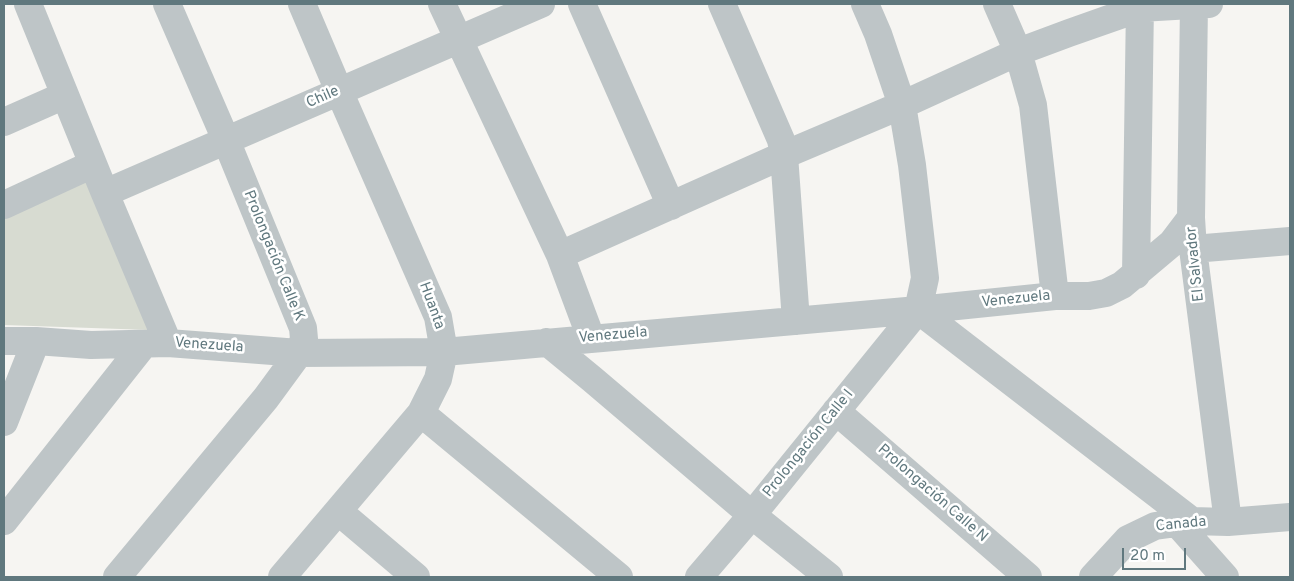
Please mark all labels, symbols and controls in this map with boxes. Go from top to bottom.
street label: Chile [304,83,342,113]
street label: Prolongación Calle K [239,188,307,324]
street label: El Salvador [1183,226,1209,302]
street label: Huanta [414,280,448,332]
street label: Venezuela [981,287,1051,313]
street label: Venezuela [578,324,648,348]
street label: Venezuela [174,335,244,357]
street label: Prolongación Calle I [760,386,858,502]
street label: Prolongación Calle N [873,441,991,547]
street label: Canada [1155,513,1207,537]
scale bar [1124,538,1188,570]
text: 20 m [1130,547,1165,566]

